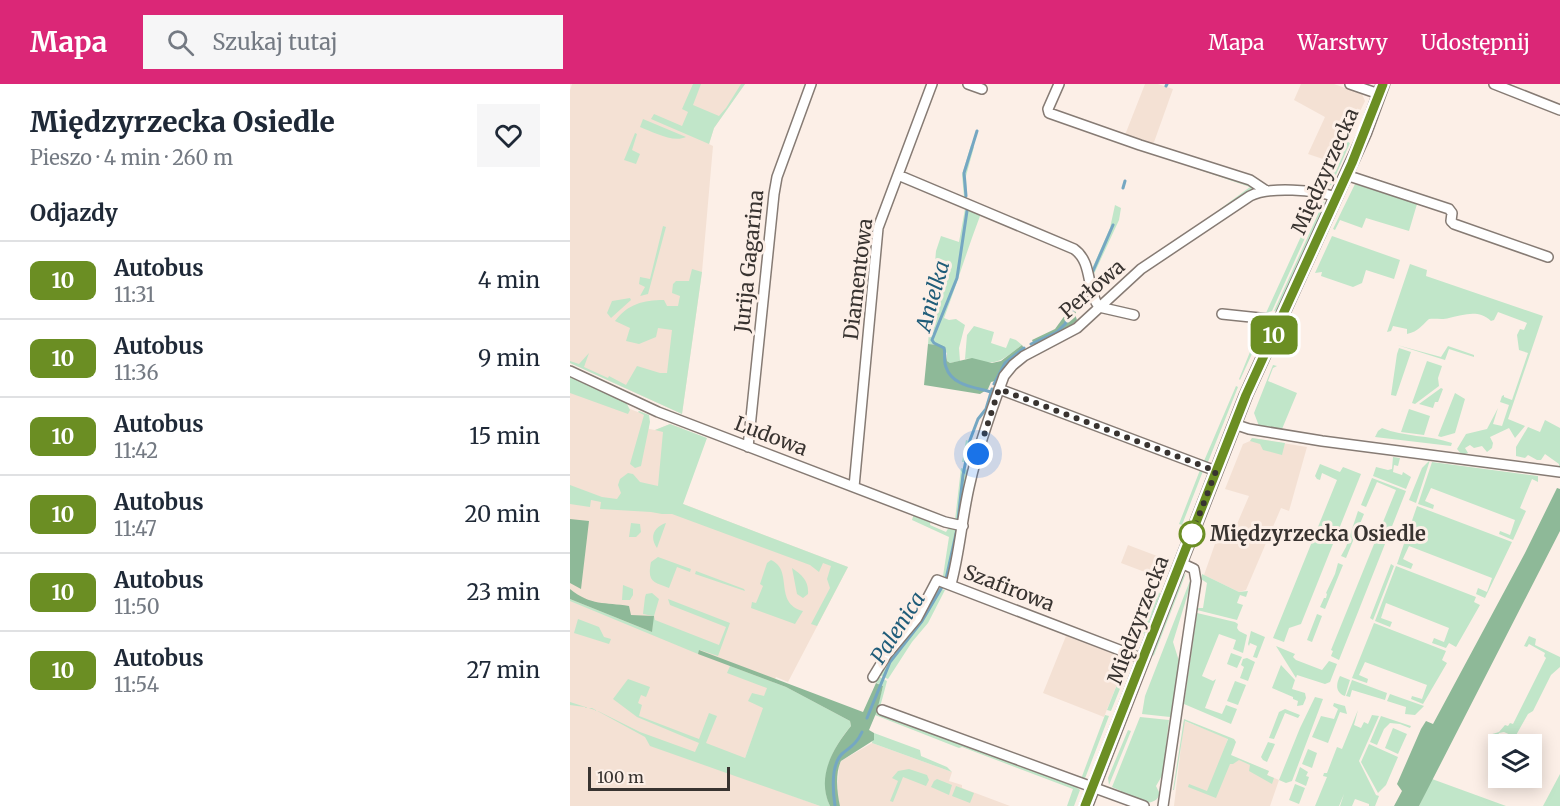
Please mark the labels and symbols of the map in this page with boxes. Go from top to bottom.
street label: Międzyrzecka [1286,104,1364,238]
street label: Jurija Gagarina [728,188,768,334]
street label: Diamentowa [838,217,877,341]
street label: Perłowa [1054,253,1129,324]
water label: Anielka [909,257,955,336]
line badge: 10 [1247,316,1301,354]
street label: Ludowa [731,410,811,461]
your location [963,439,993,469]
marker: Międzyrzecka Osiedle [1179,521,1205,547]
place label: Międzyrzecka Osiedle [1210,521,1426,546]
street label: Międzyrzecka [1102,552,1174,687]
street label: Szafirowa [960,559,1059,616]
water label: Palenica [864,587,931,669]
scale bar [588,764,730,792]

